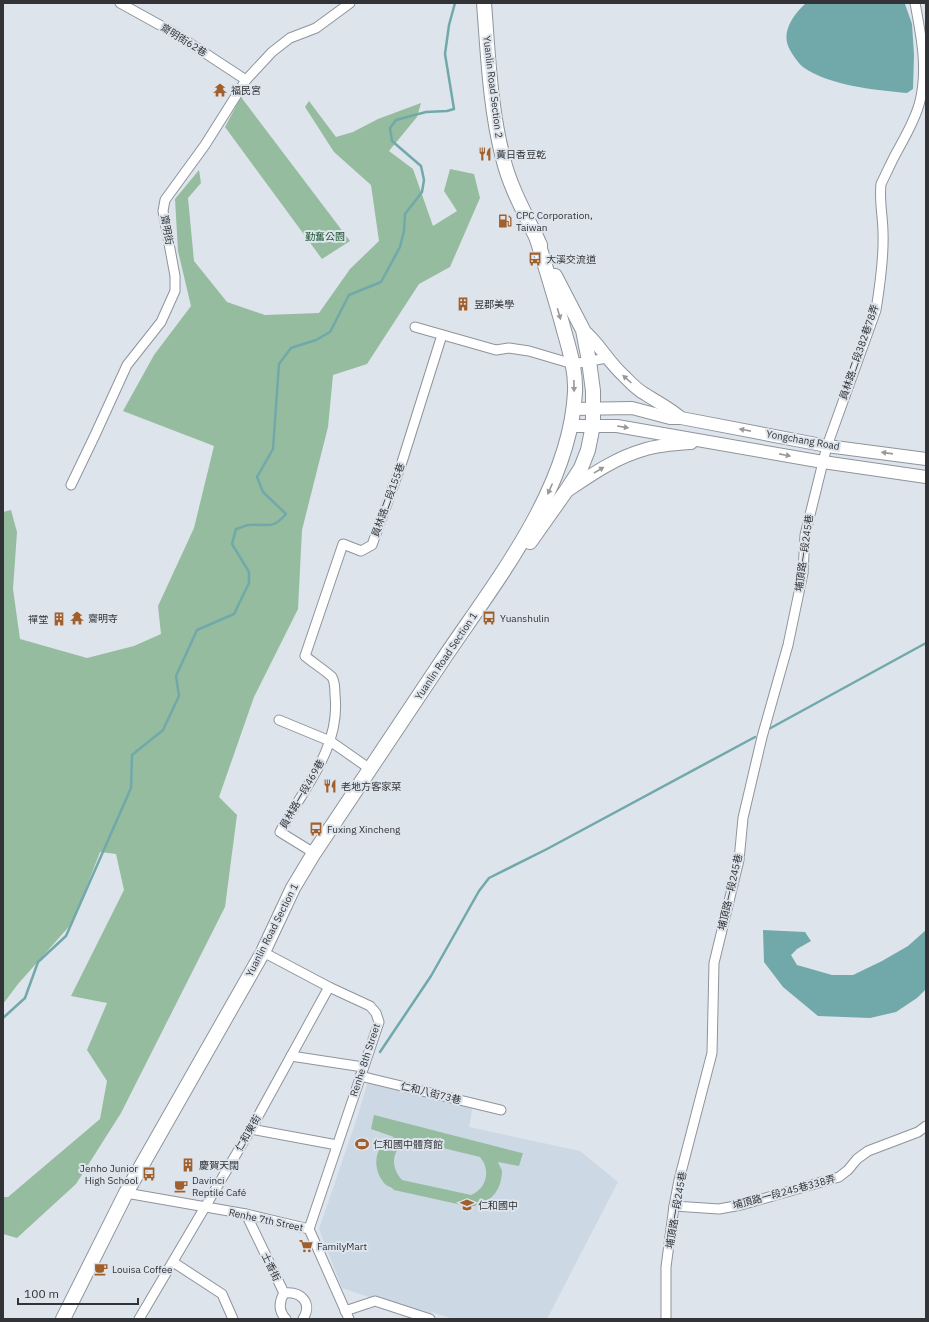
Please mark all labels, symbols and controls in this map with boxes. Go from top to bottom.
street label: 齋明街62巷 [159,21,209,59]
street label: Yuanlin Road Section 2 [480,35,506,139]
temple icon: 福民宮 [212,82,228,98]
place label: 福民宮 [231,84,261,97]
restaurant icon: 黃日香豆乾 [477,146,493,162]
place label: 黃日香豆乾 [496,148,546,161]
place label: CPC Corporation, Taiwan [516,209,593,234]
fuel station icon: CPC Corporation, Taiwan [497,213,513,229]
street label: 齋明街 [158,214,176,246]
park label: 勤奮公園 [305,230,345,243]
bus stop icon: 大溪交流道 [527,251,543,267]
place label: 大溪交流道 [546,253,596,266]
building icon: 昱郡美學 [455,296,471,312]
place label: 昱郡美學 [474,298,514,311]
street label: 員林路二段382巷78弄 [837,303,881,401]
one-way arrow [556,308,562,320]
one-way arrow [622,375,631,384]
one-way arrow [571,380,577,393]
one-way arrow [617,424,629,430]
one-way arrow [739,427,751,433]
street label: Yongchang Road [765,427,841,453]
one-way arrow [881,450,893,456]
one-way arrow [779,452,791,458]
street label: 員林路二段155巷 [369,461,407,539]
one-way arrow [593,467,605,474]
one-way arrow [547,484,553,495]
street label: 埔頂路一段245巷 [792,513,816,593]
temple icon: 齋明寺 [69,610,85,626]
street label: Yuanlin Road Section 1 [412,610,480,702]
bus stop icon: Yuanshulin [481,610,497,626]
building icon: 禪堂 [51,611,67,627]
place label: 齋明寺 [88,612,118,625]
place label: Yuanshulin [500,612,549,625]
place label: 禪堂 [28,613,48,626]
street label: 員林路一段469巷 [277,757,327,831]
restaurant icon: 老地方客家菜 [322,778,338,794]
place label: 老地方客家菜 [341,780,401,793]
bus stop icon: Fuxing Xincheng [308,821,324,837]
place label: Fuxing Xincheng [327,823,401,836]
street label: 埔頂路一段245巷 [715,853,745,931]
street label: Yuanlin Road Section 1 [243,881,301,979]
street label: Renhe 8th Street [347,1021,383,1098]
street label: 仁和八街73巷 [399,1079,463,1107]
street label: 仁和東街 [232,1112,264,1154]
sports icon: 仁和國中體育館 [354,1136,370,1152]
place label: 仁和國中體育館 [373,1138,443,1151]
building icon: 慶賀天闊 [180,1157,196,1173]
place label: 慶賀天闊 [199,1159,239,1172]
place label: Jenho Junior High School [80,1162,138,1187]
bus stop icon: Jenho Junior High School [141,1166,157,1182]
street label: 埔頂路一段245巷 [663,1170,689,1250]
street label: 埔頂路一段245巷338弄 [731,1172,837,1212]
place label: Davinci Reptile Café [192,1174,247,1199]
cafe icon: Davinci Reptile Café [173,1178,189,1194]
school or university icon: 仁和國中 [459,1197,475,1213]
place label: 仁和國中 [478,1199,518,1212]
street label: Renhe 7th Street [228,1206,305,1234]
supermarket icon: FamilyMart [298,1238,314,1254]
place label: FamilyMart [317,1240,368,1253]
street label: 士香街 [259,1251,283,1283]
cafe icon: Louisa Coffee [93,1261,109,1277]
place label: Louisa Coffee [112,1263,173,1276]
scale bar [18,1280,138,1306]
text: 100 m [24,1286,59,1301]

